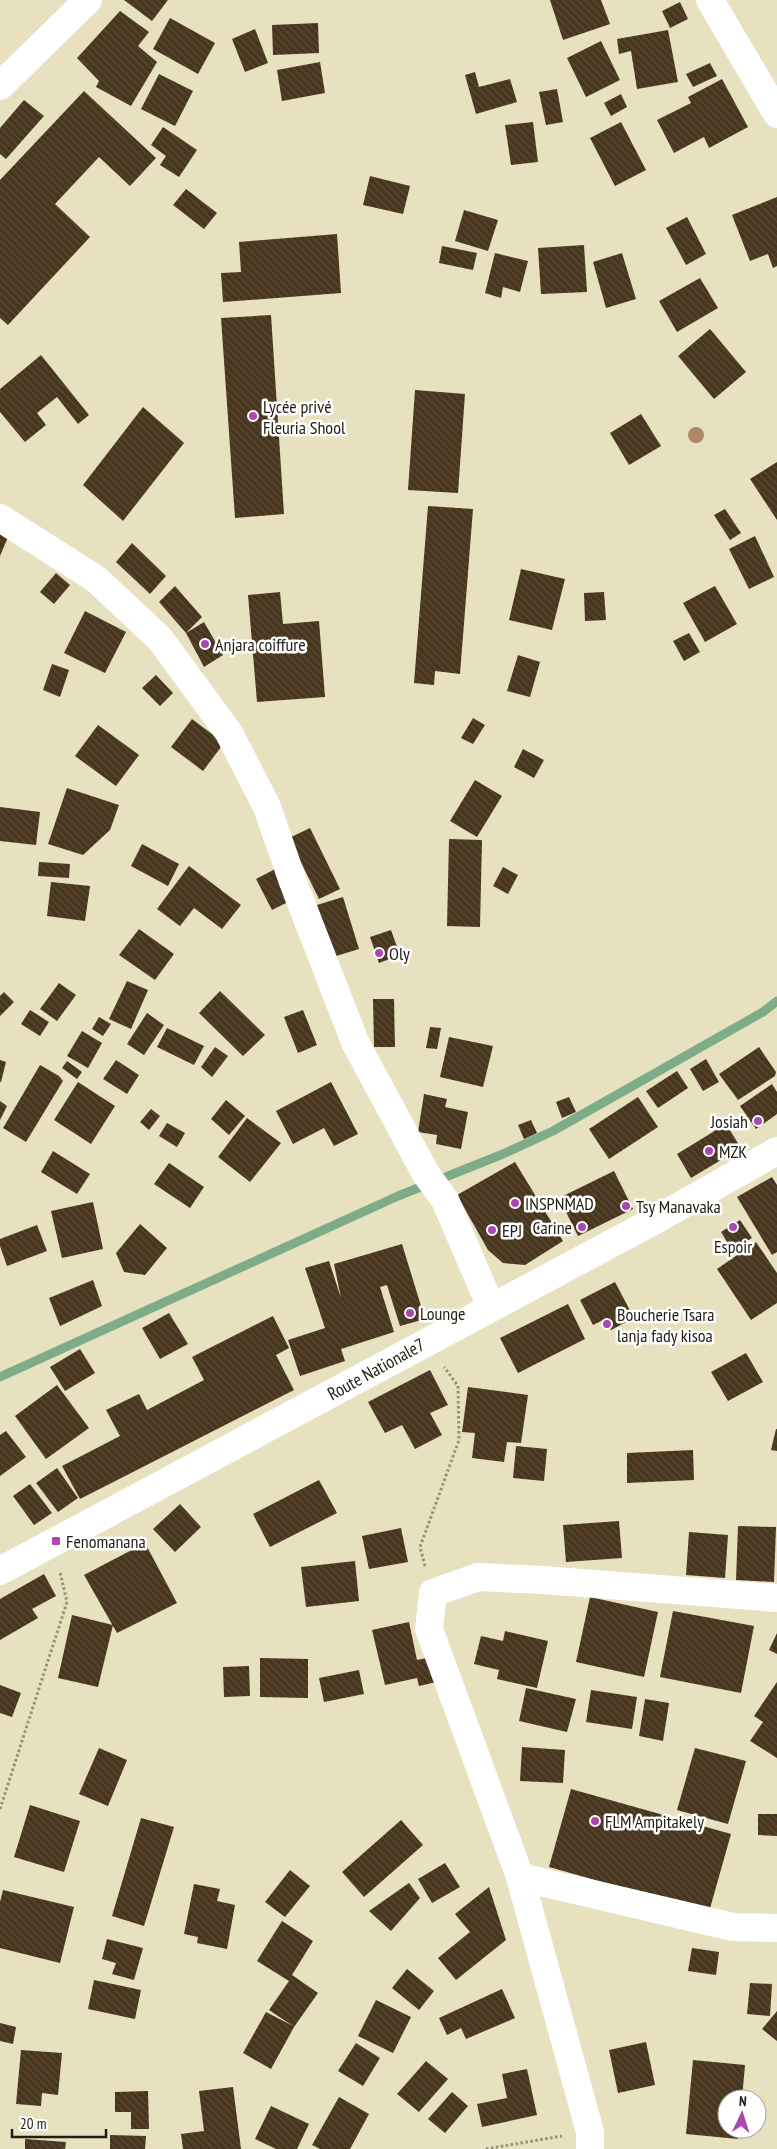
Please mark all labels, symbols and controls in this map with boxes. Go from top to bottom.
place label: Lycée privé Fleuria Shool [263,395,346,439]
marker: Lycée privé Fleuria Shool [247,410,259,422]
place label: Anjara coiffure [215,633,306,656]
marker: Anjara coiffure [199,638,211,650]
place label: Oly [389,942,410,965]
marker: Oly [373,947,385,959]
place label: Josiah [710,1110,748,1133]
marker: Josiah [752,1115,764,1127]
place label: MZK [719,1140,747,1163]
marker: MZK [703,1145,715,1157]
place label: INSPNMAD [525,1192,594,1215]
place label: Tsy Manavaka [636,1195,721,1218]
marker: INSPNMAD [509,1197,521,1209]
marker: Tsy Manavaka [620,1200,632,1212]
place label: Carine [533,1216,572,1239]
place label: EPJ [502,1219,522,1242]
marker: Carine [576,1221,588,1233]
marker: Espoir [727,1221,739,1233]
marker: EPJ [486,1224,498,1236]
place label: Espoir [714,1235,752,1258]
place label: Lounge [420,1302,465,1325]
place label: Boucherie Tsara lanja fady kisoa [617,1303,714,1347]
marker: Lounge [404,1307,416,1319]
marker: Boucherie Tsara lanja fady kisoa [601,1318,613,1330]
street label: Route Nationale7 [323,1333,429,1405]
place label: Fenomanana [66,1530,146,1553]
marker: Fenomanana [50,1535,62,1547]
place label: FLM Ampitakely [605,1810,704,1833]
marker: FLM Ampitakely [589,1815,601,1827]
north arrow [717,2089,767,2139]
text: N [739,2092,747,2110]
scale bar [12,2106,106,2138]
text: 20 m [20,2114,46,2133]

